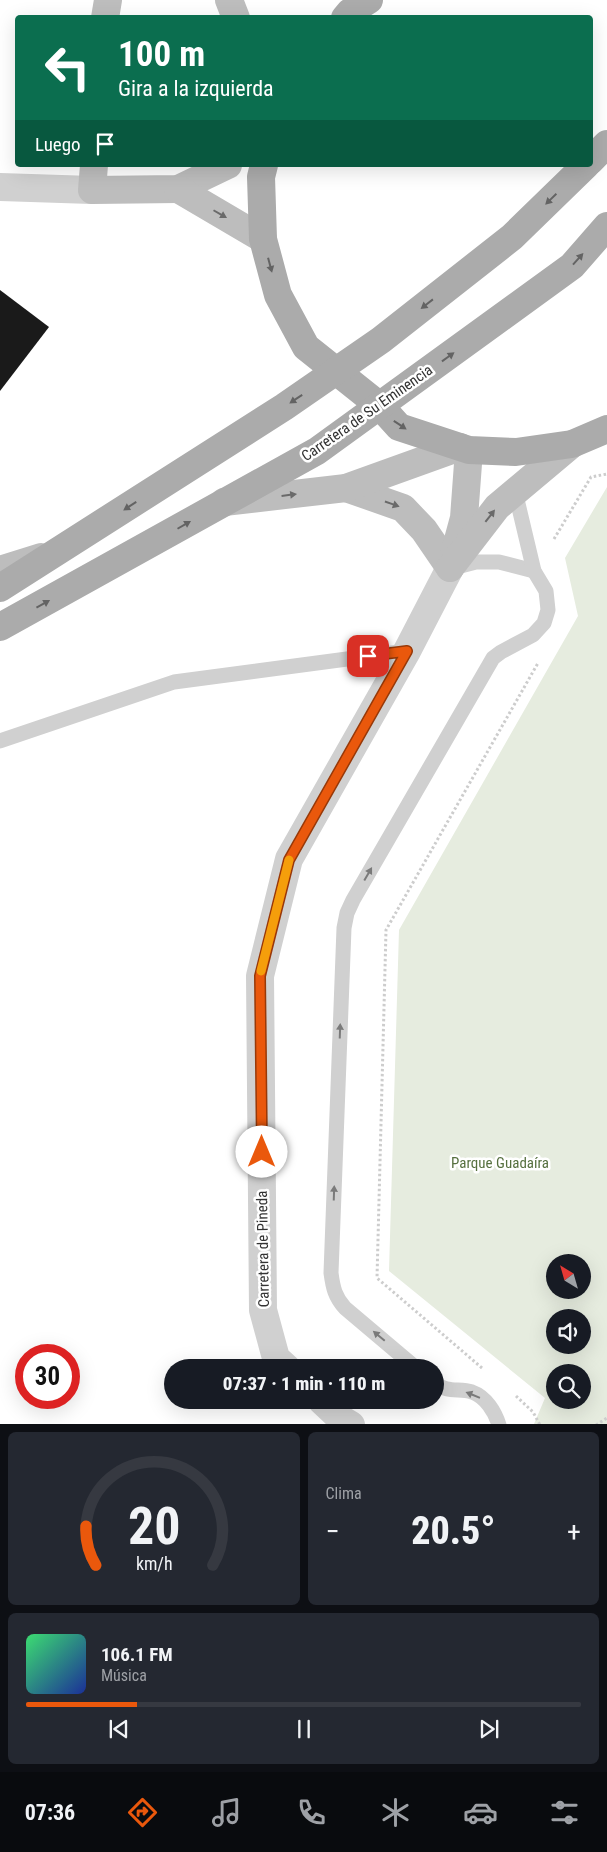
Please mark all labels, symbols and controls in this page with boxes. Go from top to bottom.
text: 100 m [118,34,205,75]
icon: left [35,35,100,100]
text: Gira a la izquierda [118,76,274,101]
icon: arrive [91,130,119,158]
text: Luego [35,133,81,156]
one-way arrow [545,193,557,205]
one-way arrow [213,210,228,218]
one-way arrow [572,253,583,266]
one-way arrow [266,258,274,273]
one-way arrow [420,299,434,309]
one-way arrow [441,351,454,362]
street label: Carretera de Su Eminencia [298,361,436,465]
one-way arrow [289,394,303,404]
one-way arrow [393,420,407,429]
one-way arrow [281,491,297,499]
one-way arrow [123,501,136,510]
one-way arrow [384,501,399,508]
one-way arrow [485,509,495,523]
one-way arrow [178,520,191,529]
one-way arrow [35,600,50,608]
pin [347,635,389,677]
icon: arrive [354,642,382,670]
one-way arrow [364,867,372,882]
one-way arrow [336,1023,344,1039]
position arrow [235,1125,287,1177]
park label: Parque Guadaíra [451,1154,549,1172]
one-way arrow [330,1185,338,1201]
street label: Carretera de Pineda [253,1191,273,1307]
north arrow [546,1254,591,1299]
map controls [546,1254,591,1409]
button: sound [546,1309,591,1354]
one-way arrow [372,1331,385,1342]
speed limit sign: 30 [15,1344,80,1409]
button: search [546,1364,591,1409]
text: 07:37 · 1 min · 110 m [223,1372,385,1395]
one-way arrow [466,1391,481,1399]
text: Clima [326,1484,362,1503]
text: 20 [127,1496,180,1557]
text: 20.5° [411,1509,495,1553]
text: − [326,1515,340,1548]
text: + [567,1515,581,1548]
text: km/h [135,1553,172,1574]
text: 106.1 FM [101,1643,173,1666]
text: Música [101,1666,147,1685]
icon: previous [105,1715,133,1743]
icon: pause [290,1715,318,1743]
icon: next [475,1715,503,1743]
icon: directions [125,1795,160,1830]
icon: music [209,1795,244,1830]
icon: phone [294,1795,329,1830]
icon: climate [378,1795,413,1830]
icon: car [463,1795,498,1830]
icon: filters [547,1795,582,1830]
text: 07:36 [25,1800,75,1825]

